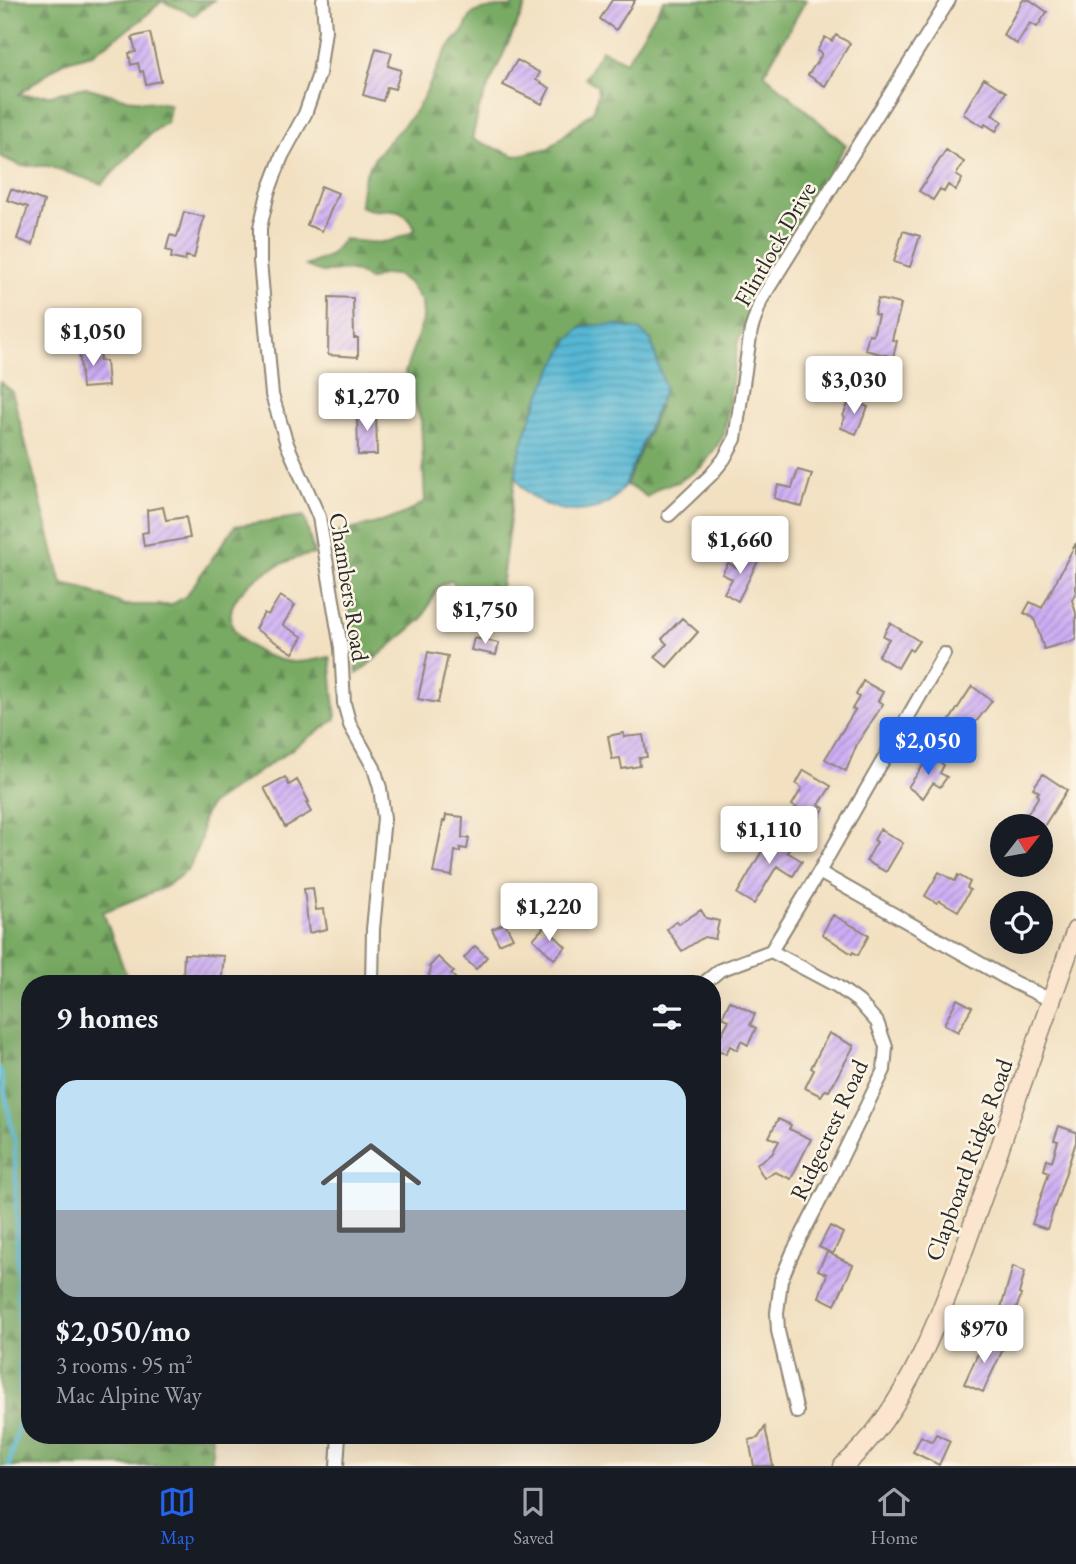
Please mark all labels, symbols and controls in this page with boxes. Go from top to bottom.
street label: Flintlock Drive [726,176,823,312]
pin: $1,050 [36,308,150,368]
text: $1,050 [61,316,125,346]
pin: $3,030 [797,356,911,416]
text: $3,030 [822,364,886,394]
pin: $1,270 [310,374,424,433]
text: $1,270 [335,381,399,411]
street label: Chambers Road [322,510,377,664]
pin: $1,660 [683,516,797,576]
text: $1,660 [708,524,772,554]
pin: $1,750 [428,586,542,646]
text: $1,750 [453,594,517,624]
pin: $2,050 [871,718,985,777]
text: $2,050 [896,725,960,755]
pin: $1,110 [712,806,826,866]
text: $1,110 [737,814,801,844]
north arrow [990,814,1054,877]
map controls [990,814,1053,954]
pin: $1,220 [492,884,606,943]
text: $1,220 [517,891,581,921]
button: locate [990,891,1053,954]
text: 9 homes [56,998,158,1037]
icon: filters [648,998,686,1036]
street label: Ridgecrest Road [782,1054,875,1205]
street label: Clapboard Ridge Road [918,1054,1020,1265]
icon: home [308,1125,434,1251]
pin: $970 [943,1306,1025,1365]
text: $2,050/mo [56,1311,190,1350]
text: $970 [960,1313,1008,1343]
text: 3 rooms · 95 m² [56,1350,193,1380]
text: Mac Alpine Way [56,1380,202,1410]
tab: Map [158,1483,196,1550]
tab: Saved [513,1483,554,1550]
tab: Home [871,1483,918,1550]

